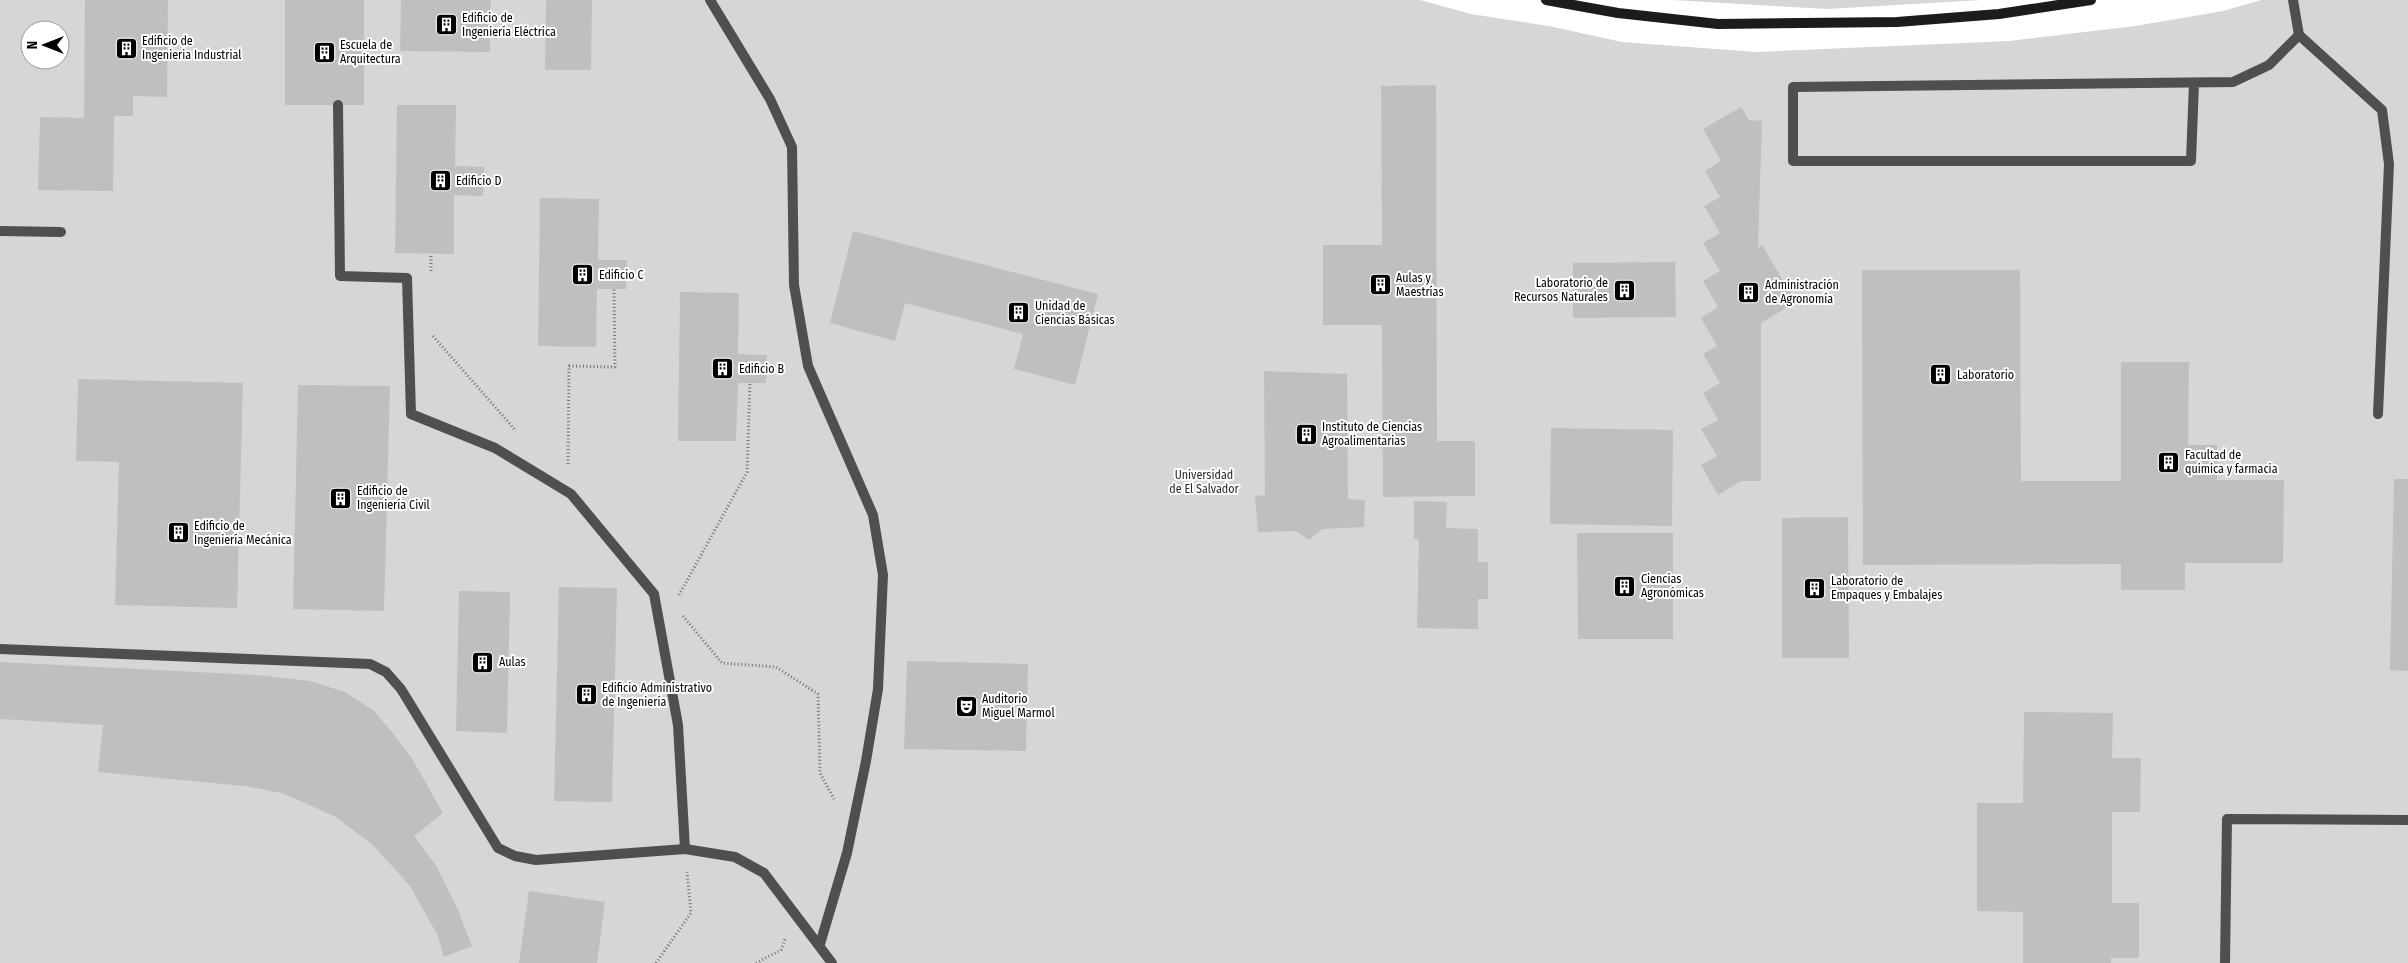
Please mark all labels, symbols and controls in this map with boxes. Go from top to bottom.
place label: Edificio de Ingeniería Eléctrica [462,11,556,39]
building icon: Edificio de Ingeniería Eléctrica [434,13,458,37]
north arrow [20,20,70,70]
place label: Edificio de Ingenieria Industrial [142,34,241,62]
building icon: Edificio de Ingenieria Industrial [114,36,138,60]
place label: Escuela de Arquitectura [340,38,401,66]
building icon: Escuela de Arquitectura [312,40,336,64]
text: N [24,41,41,49]
building icon: Edificio D [428,169,452,193]
place label: Edificio D [456,174,501,188]
building icon: Edificio C [571,263,595,287]
place label: Edificio C [599,268,644,282]
place label: Aulas y Maestrías [1396,271,1444,299]
building icon: Aulas y Maestrías [1368,273,1392,297]
place label: Laboratorio de Recursos Naturales [1514,276,1608,304]
building icon: Laboratorio de Recursos Naturales [1612,278,1636,302]
place label: Administración de Agronomía [1765,278,1839,306]
building icon: Administración de Agronomía [1737,280,1761,304]
place label: Unidad de Ciencias Básicas [1035,299,1115,327]
building icon: Unidad de Ciencias Básicas [1007,301,1031,325]
building icon: Edificio B [711,357,735,381]
place label: Edificio B [739,362,784,376]
building icon: Laboratorio [1929,363,1953,387]
place label: Laboratorio [1957,368,2014,382]
place label: Instituto de Ciencias Agroalimentarias [1322,420,1422,448]
building icon: Instituto de Ciencias Agroalimentarias [1294,422,1318,446]
place label: Facultad de quimica y farmacia [2185,448,2278,476]
building icon: Facultad de quimica y farmacia [2157,450,2181,474]
park label: Universidad de El Salvador [1169,468,1240,496]
place label: Edificio de Ingeniería Civil [357,484,430,512]
building icon: Edificio de Ingeniería Civil [329,486,353,510]
place label: Edificio de Ingeniería Mecánica [194,519,292,547]
building icon: Edificio de Ingeniería Mecánica [166,521,190,545]
place label: Ciencias Agronómicas [1641,572,1704,600]
building icon: Ciencias Agronómicas [1613,574,1637,598]
place label: Laboratorio de Empaques y Embalajes [1831,574,1942,602]
building icon: Laboratorio de Empaques y Embalajes [1803,576,1827,600]
building icon: Aulas [471,650,495,674]
place label: Aulas [499,655,526,669]
place label: Edificio Administrativo de Ingeniería [602,681,712,709]
building icon: Edificio Administrativo de Ingeniería [574,683,598,707]
place label: Auditorio Miguel Marmol [982,692,1055,720]
theatre icon: Auditorio Miguel Marmol [954,694,978,718]

